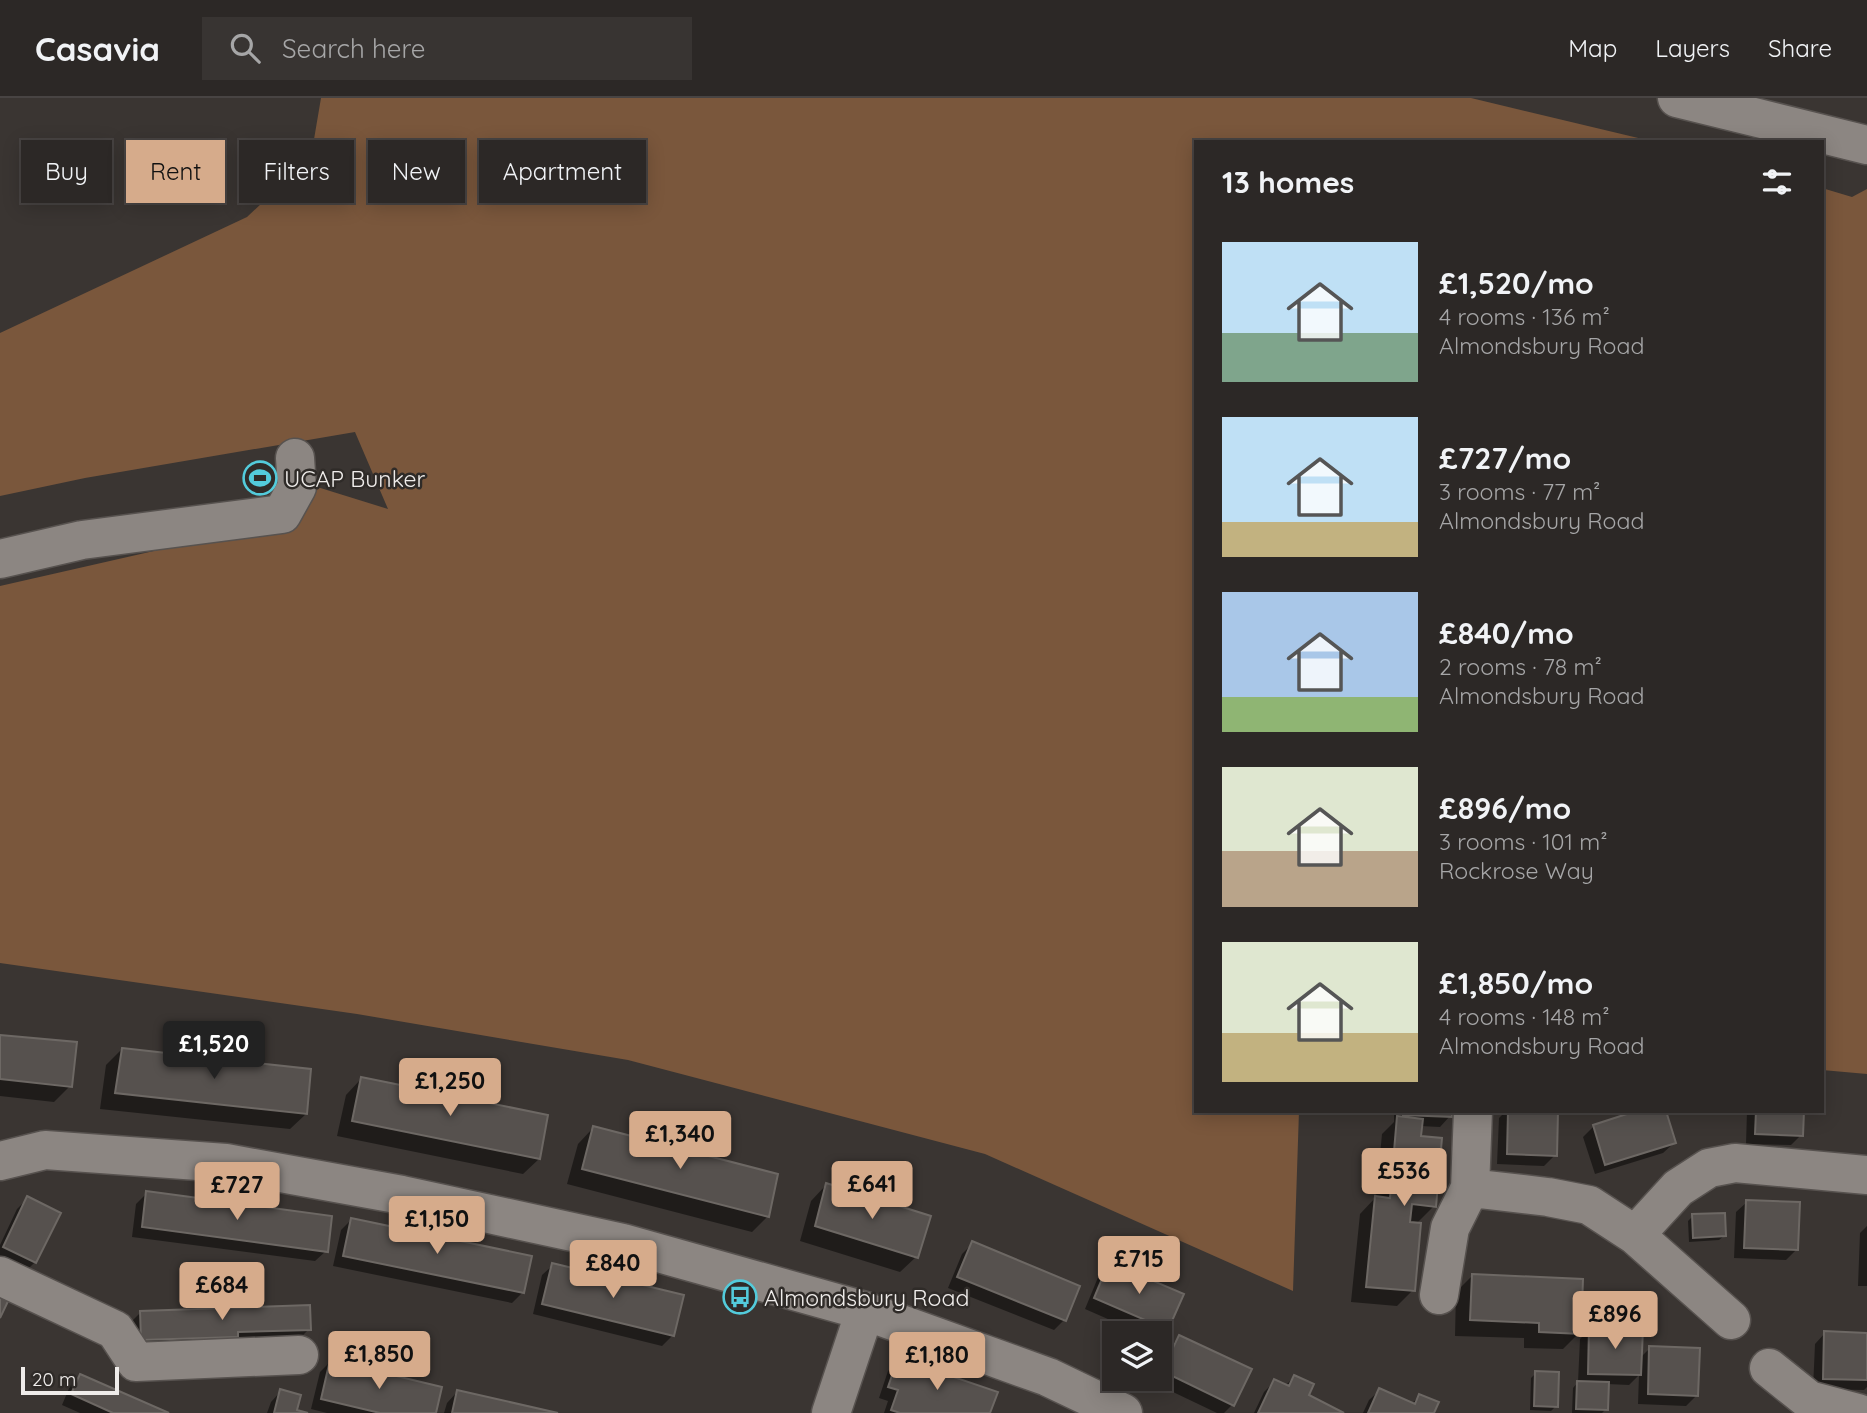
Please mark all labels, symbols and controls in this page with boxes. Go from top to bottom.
search box [202,17,692,80]
text: Casavia [35,28,160,69]
icon: search [226,29,264,67]
text: Search here [282,32,426,65]
text: Map [1568,33,1617,63]
text: Layers [1655,33,1730,63]
text: Share [1768,33,1832,63]
chip: Buy [21,140,112,203]
chip: Rent [126,140,225,203]
chip: Filters [239,140,354,203]
chip: New [368,140,465,203]
chip: Apartment [479,140,646,203]
text: 13 homes [1222,163,1354,201]
icon: filters [1758,163,1796,201]
text: £1,520/mo [1439,264,1594,302]
icon: home [1278,270,1362,354]
text: 4 rooms · 136 m² [1439,302,1610,331]
text: Almondsbury Road [1439,331,1644,360]
text: £727/mo [1439,439,1571,477]
icon: home [1278,445,1362,529]
sports icon: UCAP Bunker [241,459,279,497]
place label: UCAP Bunker [284,464,425,493]
text: 3 rooms · 77 m² [1439,477,1600,506]
text: Almondsbury Road [1439,506,1644,535]
text: £840/mo [1439,614,1574,652]
icon: home [1278,620,1362,704]
text: 2 rooms · 78 m² [1439,652,1602,681]
text: Almondsbury Road [1439,681,1644,710]
text: £896/mo [1439,789,1571,827]
icon: home [1278,795,1362,879]
text: 3 rooms · 101 m² [1439,827,1608,856]
text: Rockrose Way [1439,856,1594,885]
text: £1,850/mo [1439,964,1593,1002]
icon: home [1278,970,1362,1054]
text: 4 rooms · 148 m² [1439,1002,1610,1031]
pin: £1,520 [157,1021,271,1081]
text: £1,520 [179,1029,249,1058]
text: Almondsbury Road [1439,1031,1644,1060]
pin: £1,250 [393,1058,507,1118]
text: £1,250 [415,1066,485,1095]
pin: £1,340 [623,1112,737,1171]
text: £1,340 [645,1119,715,1148]
pin: £536 [1363,1148,1445,1208]
text: £536 [1378,1156,1430,1185]
pin: £727 [196,1162,278,1222]
pin: £641 [831,1162,913,1221]
text: £641 [848,1169,896,1198]
text: £727 [211,1170,263,1199]
pin: £1,150 [380,1196,494,1256]
text: £1,150 [405,1204,469,1233]
pin: £715 [1098,1236,1180,1296]
pin: £840 [572,1240,654,1300]
text: £715 [1114,1244,1164,1273]
text: £840 [586,1248,640,1277]
pin: £684 [181,1262,263,1322]
text: £684 [195,1270,249,1299]
bus stop icon: Almondsbury Road [721,1278,759,1316]
place label: Almondsbury Road [764,1283,969,1312]
pin: £896 [1574,1292,1656,1351]
text: £896 [1589,1299,1641,1328]
map controls [1102,1321,1172,1391]
button: layers [1102,1321,1172,1391]
pin: £1,850 [322,1332,436,1391]
pin: £1,180 [880,1332,994,1392]
text: £1,850 [344,1339,414,1368]
text: £1,180 [905,1340,969,1369]
scale bar [21,1364,119,1396]
text: 20 m [32,1367,76,1391]

